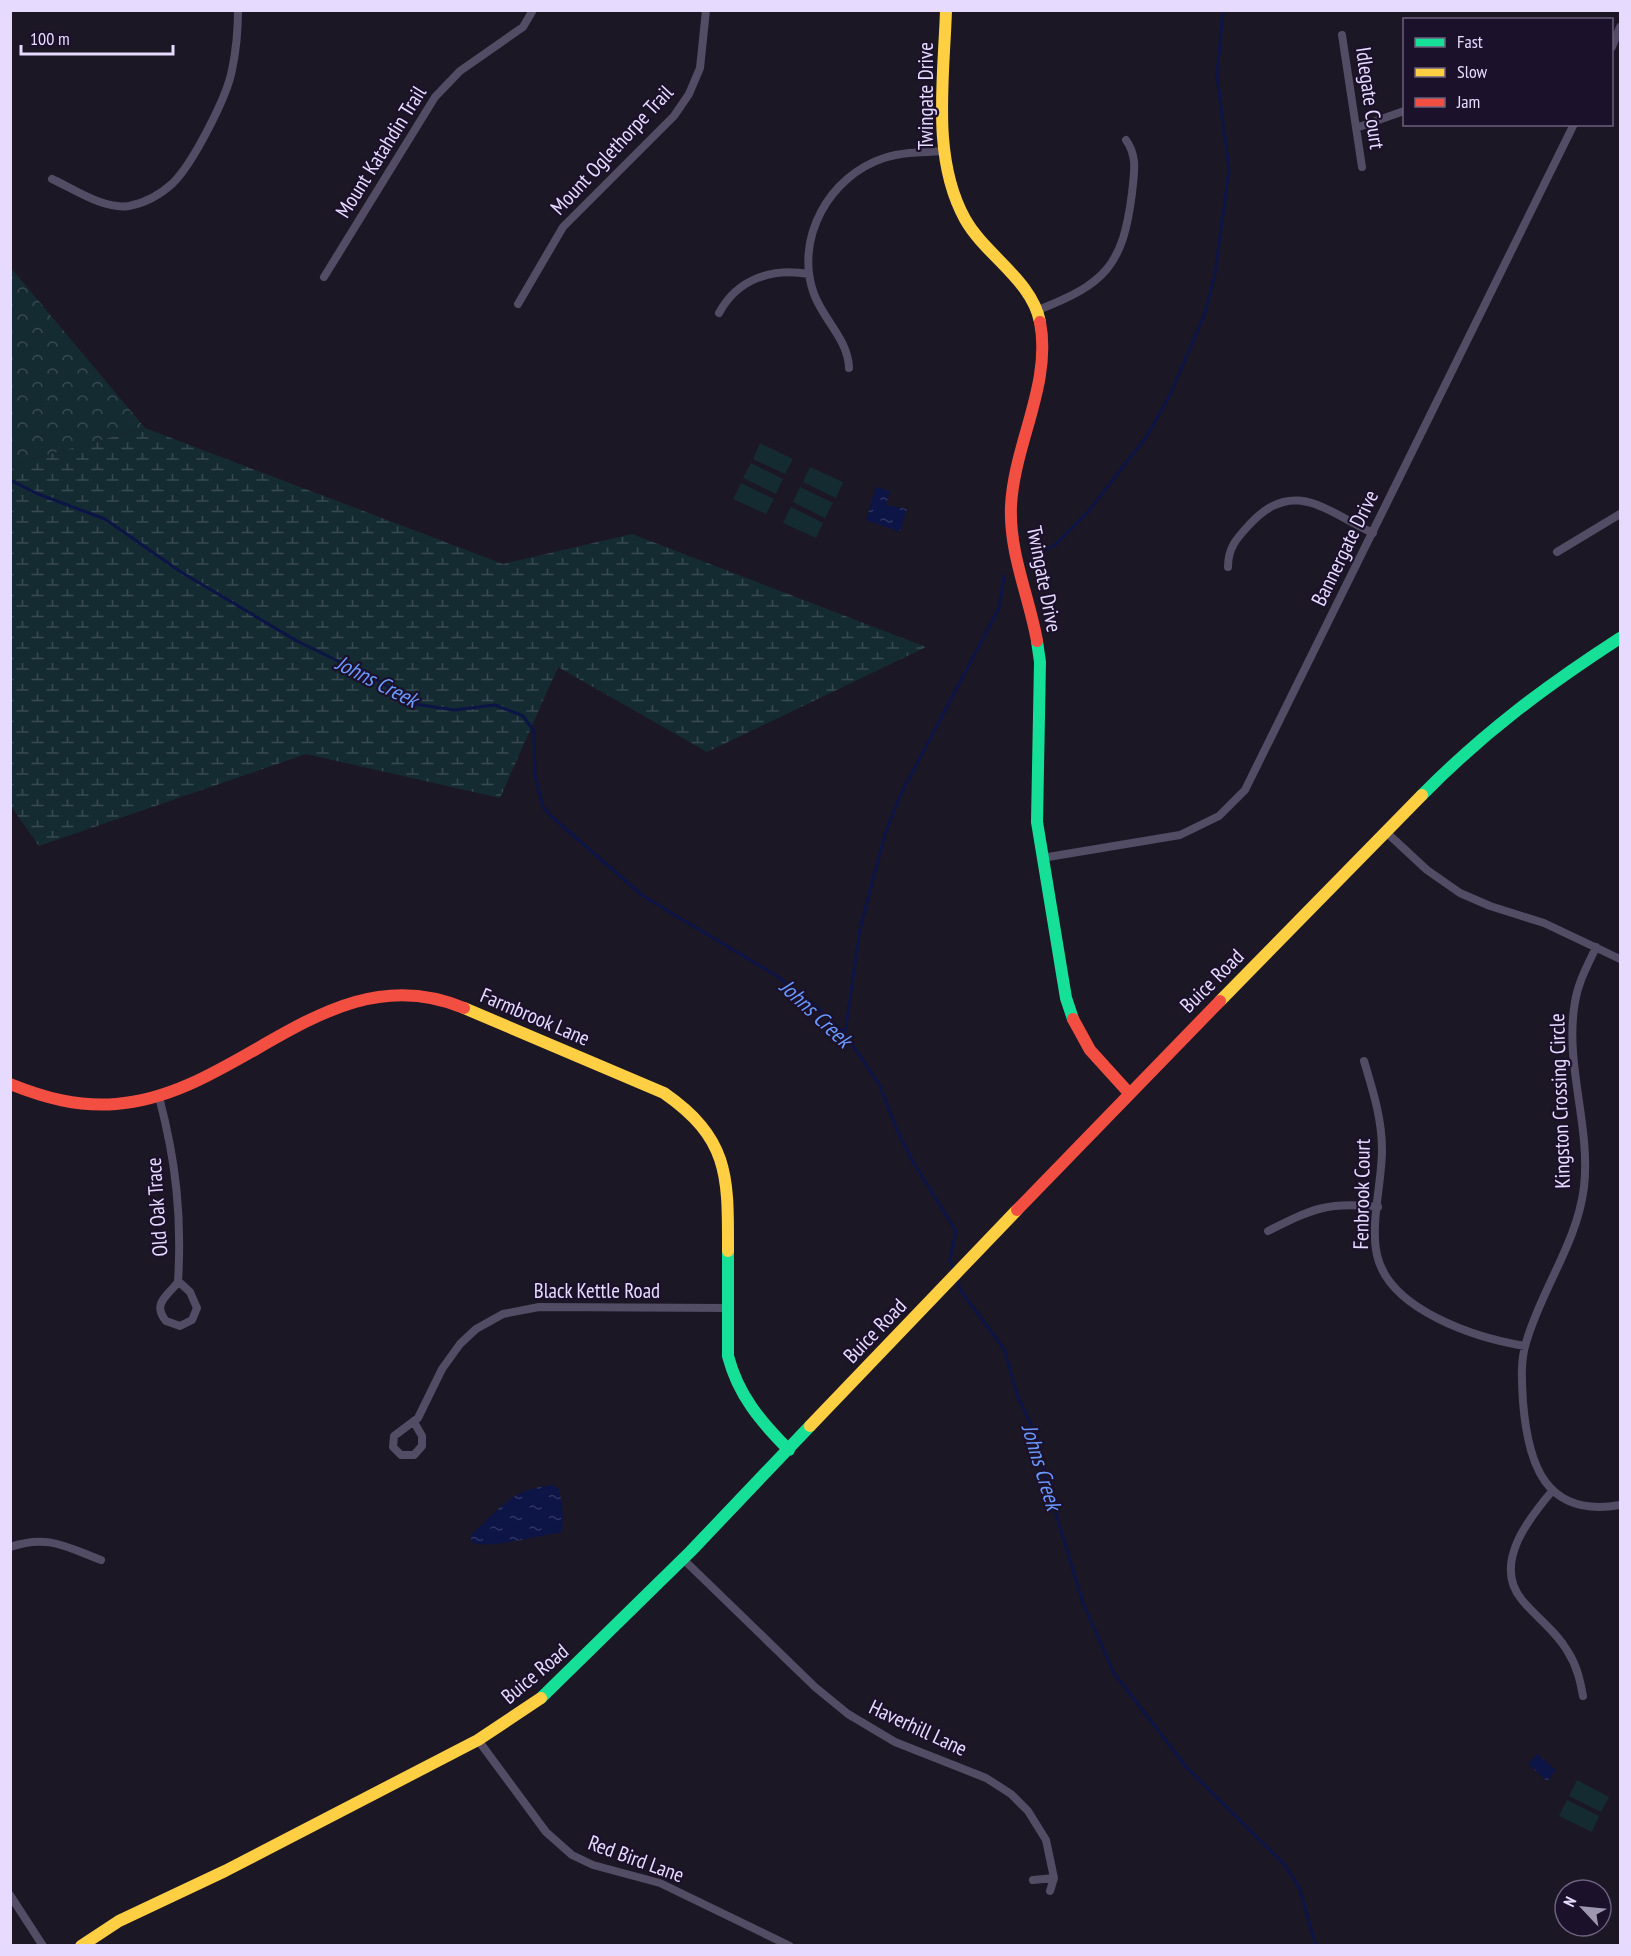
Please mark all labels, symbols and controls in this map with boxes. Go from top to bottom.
scale bar [21,18,172,56]
legend [1403,18,1613,126]
text: 100 m [30,27,70,50]
text: Fast [1457,30,1483,53]
street label: Twingate Drive [912,42,939,150]
street label: Idlegate Court [1350,45,1391,151]
text: Slow [1457,60,1488,83]
street label: Mount Oglethorpe Trail [544,79,679,220]
street label: Mount Katahdin Trail [329,81,432,223]
text: Jam [1456,90,1480,113]
street label: Bannergate Drive [1305,485,1384,610]
street label: Twingate Drive [1021,523,1068,634]
water label: Johns Creek [330,648,425,715]
street label: Buice Road [1174,943,1249,1018]
water label: Johns Creek [773,972,860,1055]
street label: Farmbrook Lane [476,981,594,1052]
street label: Kingston Crossing Circle [1543,1013,1576,1189]
street label: Fenbrook Court [1347,1138,1376,1250]
street label: Old Oak Trace [140,1157,173,1257]
street label: Black Kettle Road [534,1277,660,1304]
street label: Buice Road [837,1293,912,1369]
water label: Johns Creek [1015,1420,1069,1516]
street label: Buice Road [495,1638,574,1710]
street label: Haverhill Lane [865,1693,971,1762]
street label: Red Bird Lane [585,1829,688,1888]
north arrow [1553,1878,1613,1938]
text: N [1559,1893,1580,1910]

